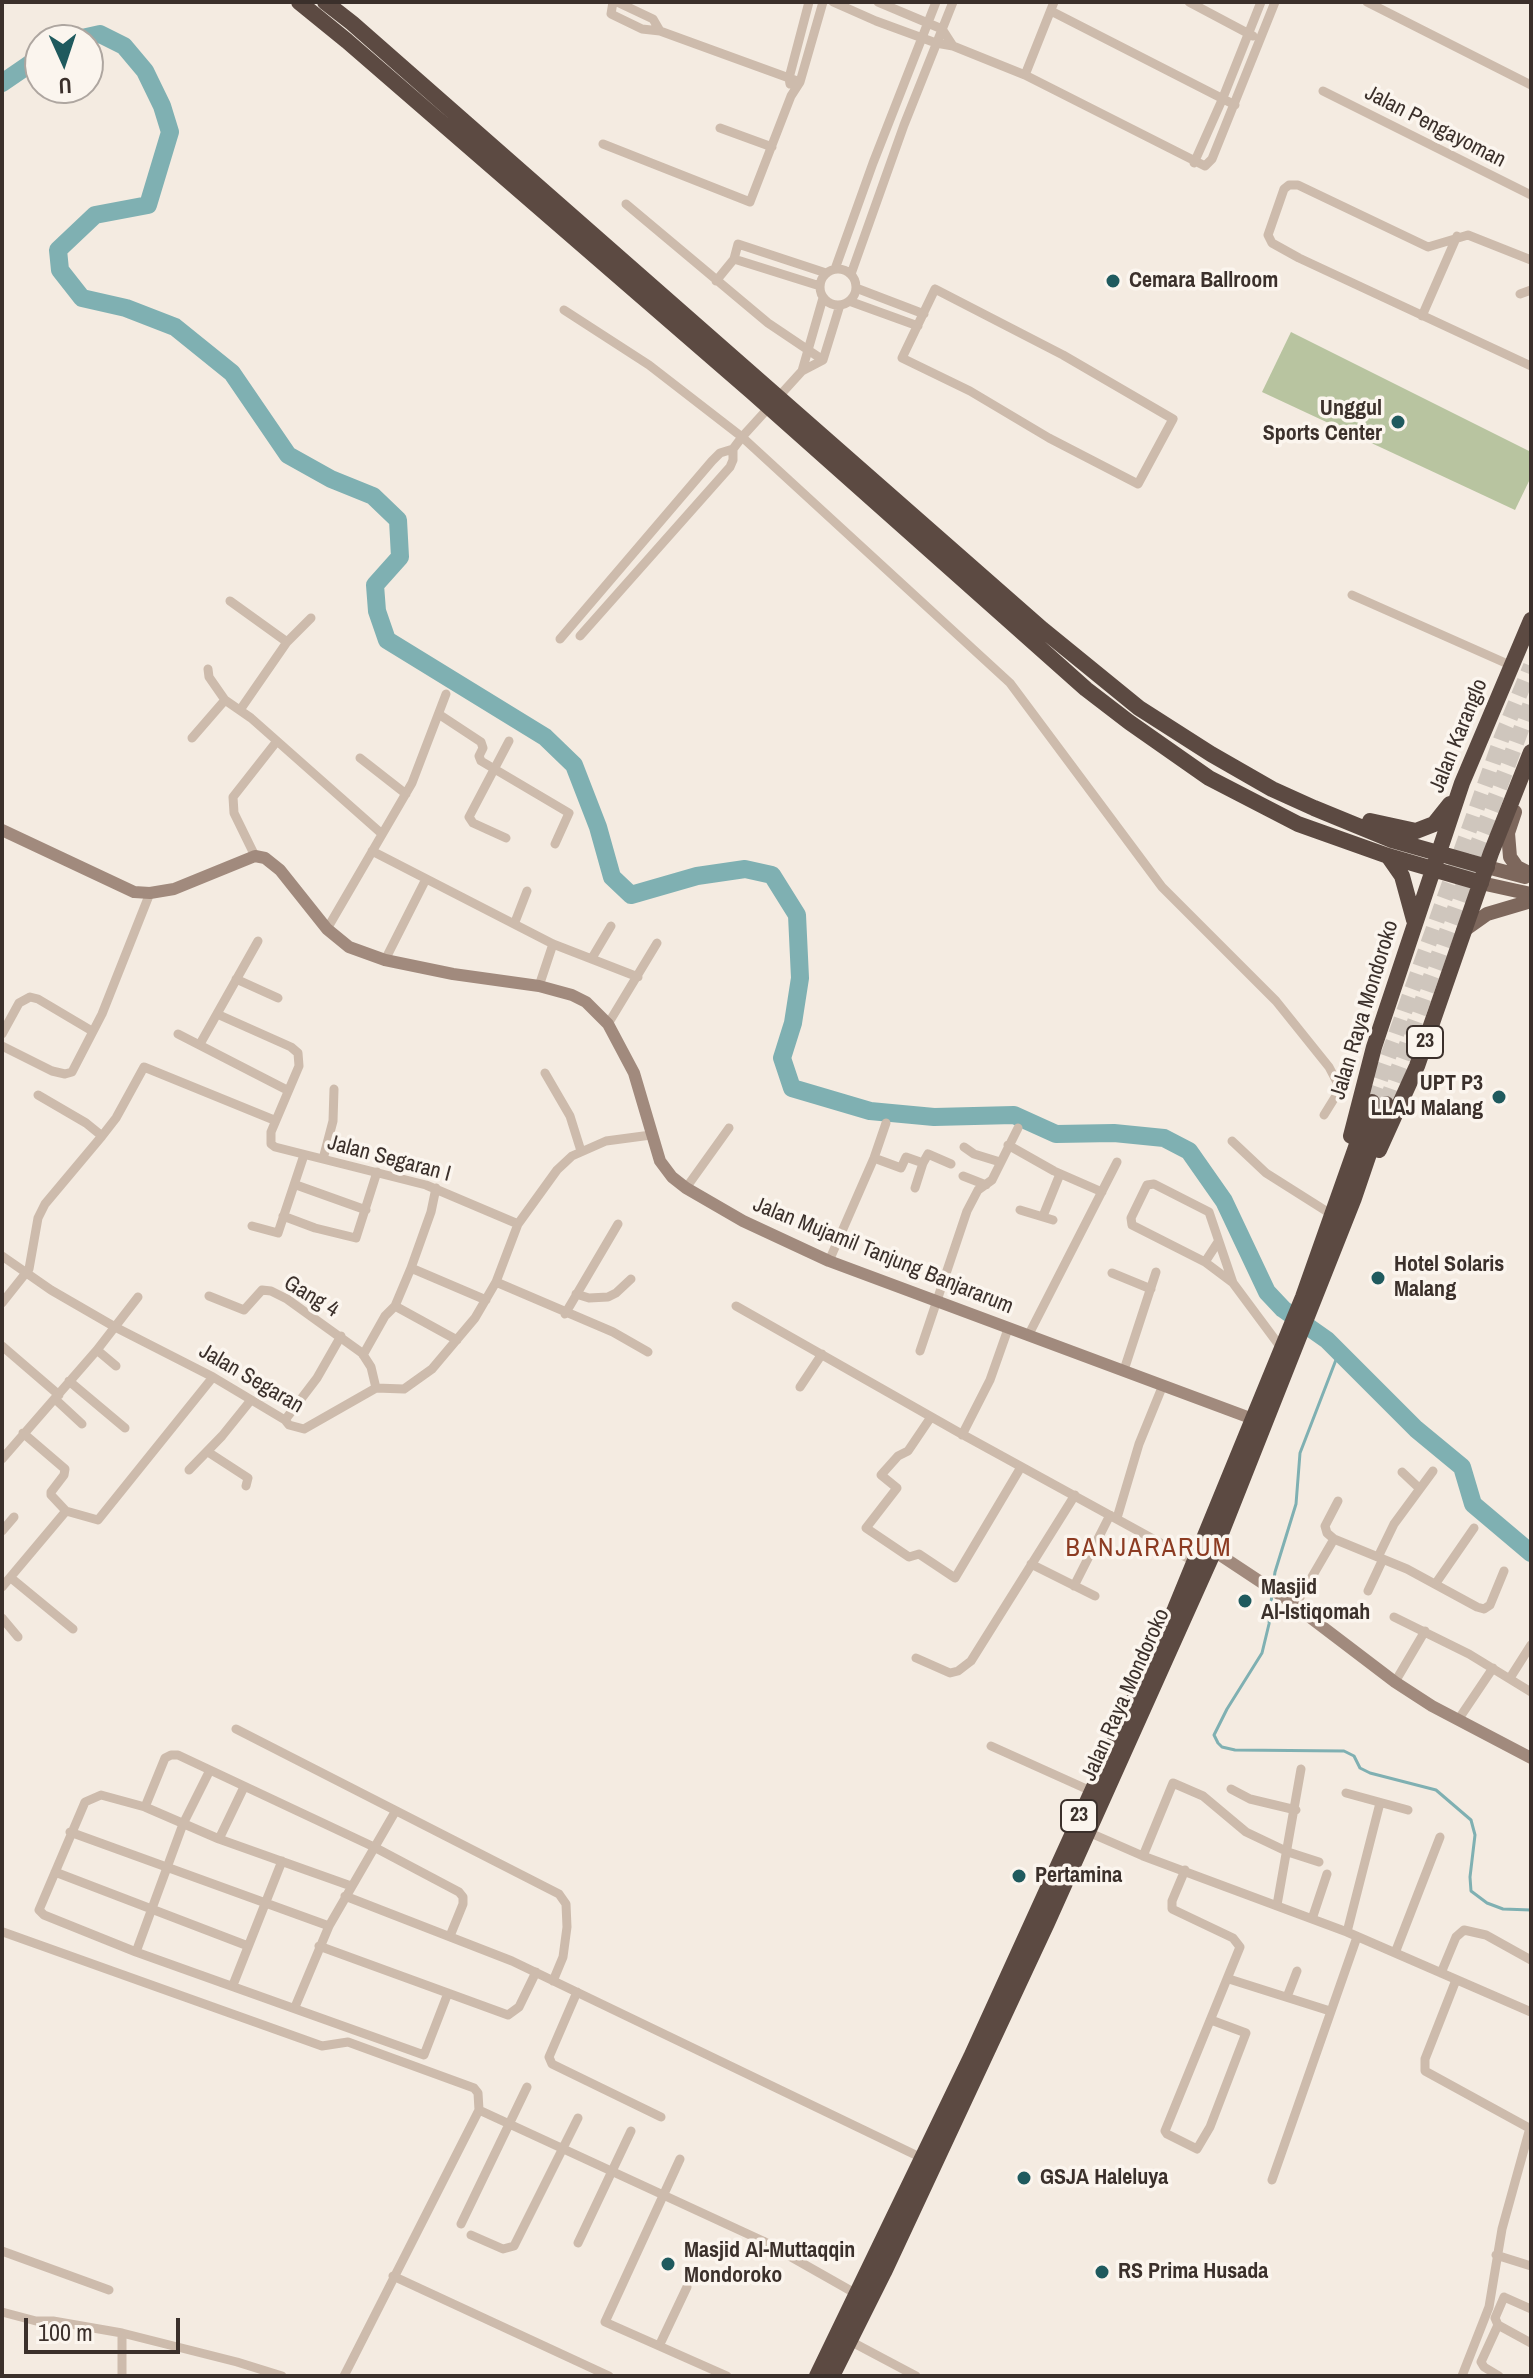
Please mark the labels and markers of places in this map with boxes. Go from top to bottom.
place label: Cemara Ballroom [1129,268,1278,294]
marker: Cemara Ballroom [1104,272,1122,290]
place label: Unggul Sports Center [1263,396,1382,448]
marker: Unggul Sports Center [1389,413,1407,431]
place label: UPT P3 LLAJ Malang [1371,1071,1483,1122]
marker: UPT P3 LLAJ Malang [1490,1088,1508,1106]
place label: Hotel Solaris Malang [1394,1252,1504,1304]
marker: Hotel Solaris Malang [1369,1269,1387,1287]
place label: Masjid Al-Istiqomah [1261,1575,1370,1626]
marker: Masjid Al-Istiqomah [1236,1592,1254,1610]
place label: Pertamina [1035,1863,1122,1889]
marker: Pertamina [1010,1867,1028,1885]
place label: GSJA Haleluya [1040,2165,1168,2191]
marker: GSJA Haleluya [1015,2169,1033,2187]
place label: Masjid Al-Muttaqqin Mondoroko [684,2238,855,2290]
marker: Masjid Al-Muttaqqin Mondoroko [659,2255,677,2273]
place label: RS Prima Husada [1118,2259,1268,2285]
marker: RS Prima Husada [1093,2263,1111,2281]

